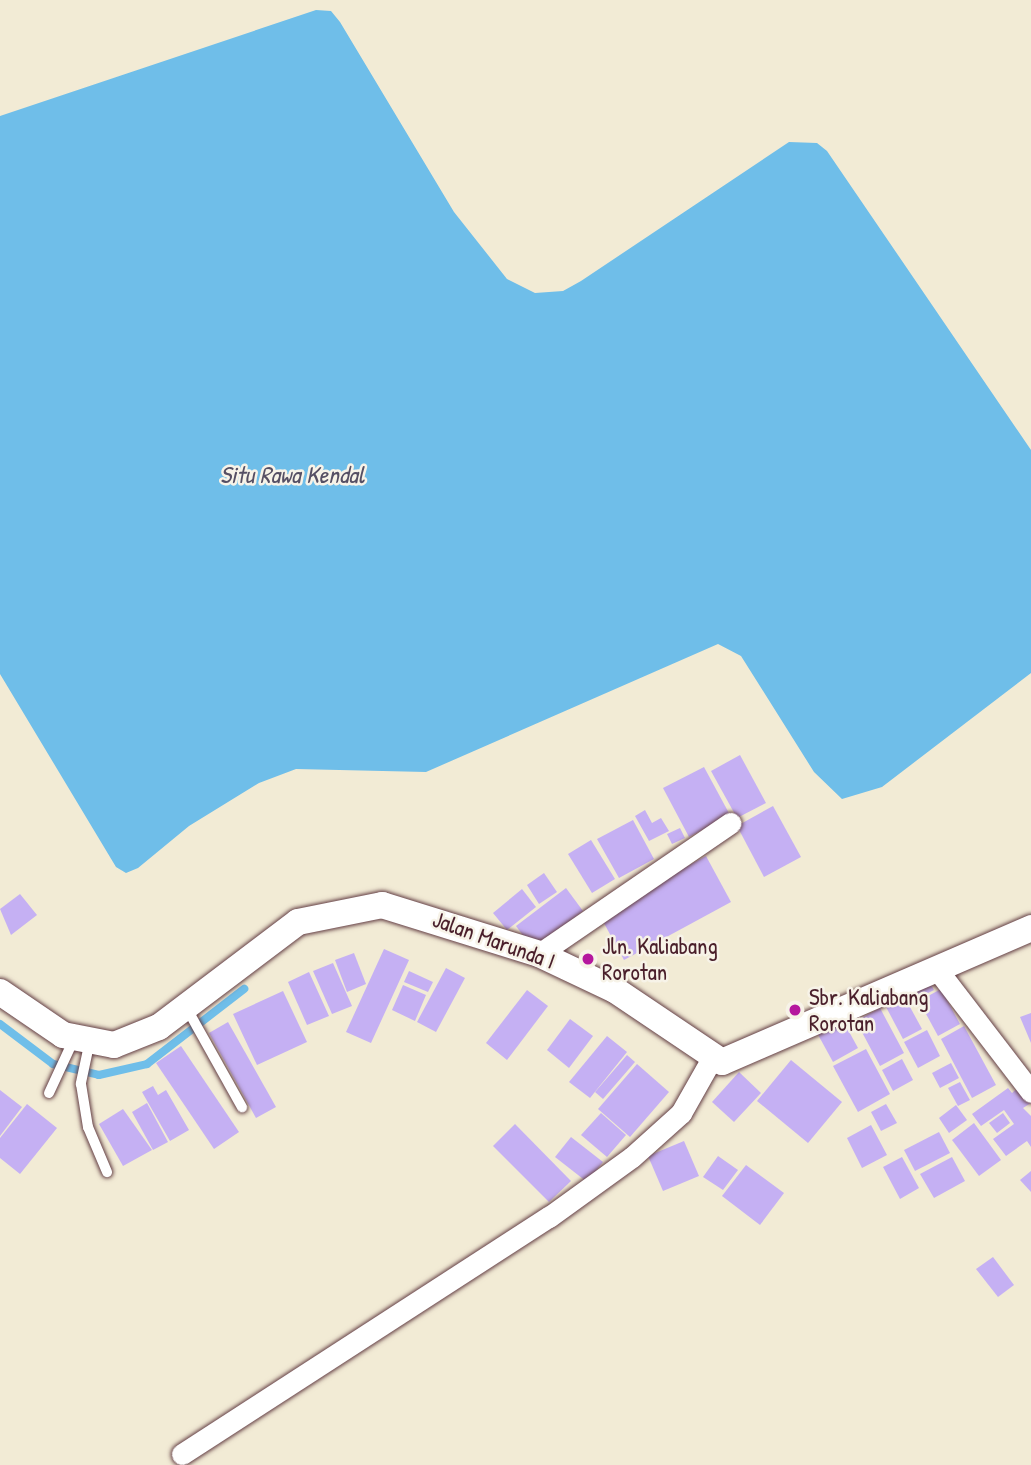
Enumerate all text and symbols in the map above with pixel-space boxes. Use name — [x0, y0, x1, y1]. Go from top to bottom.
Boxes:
water label: Situ Rawa Kendal — [220, 461, 364, 489]
street label: Jalan Marunda I — [429, 905, 559, 975]
place label: Jln. Kaliabang Rorotan — [602, 932, 718, 986]
marker: Jln. Kaliabang Rorotan — [580, 951, 596, 967]
place label: Sbr. Kaliabang Rorotan — [809, 983, 929, 1037]
marker: Sbr. Kaliabang Rorotan — [787, 1002, 803, 1018]

